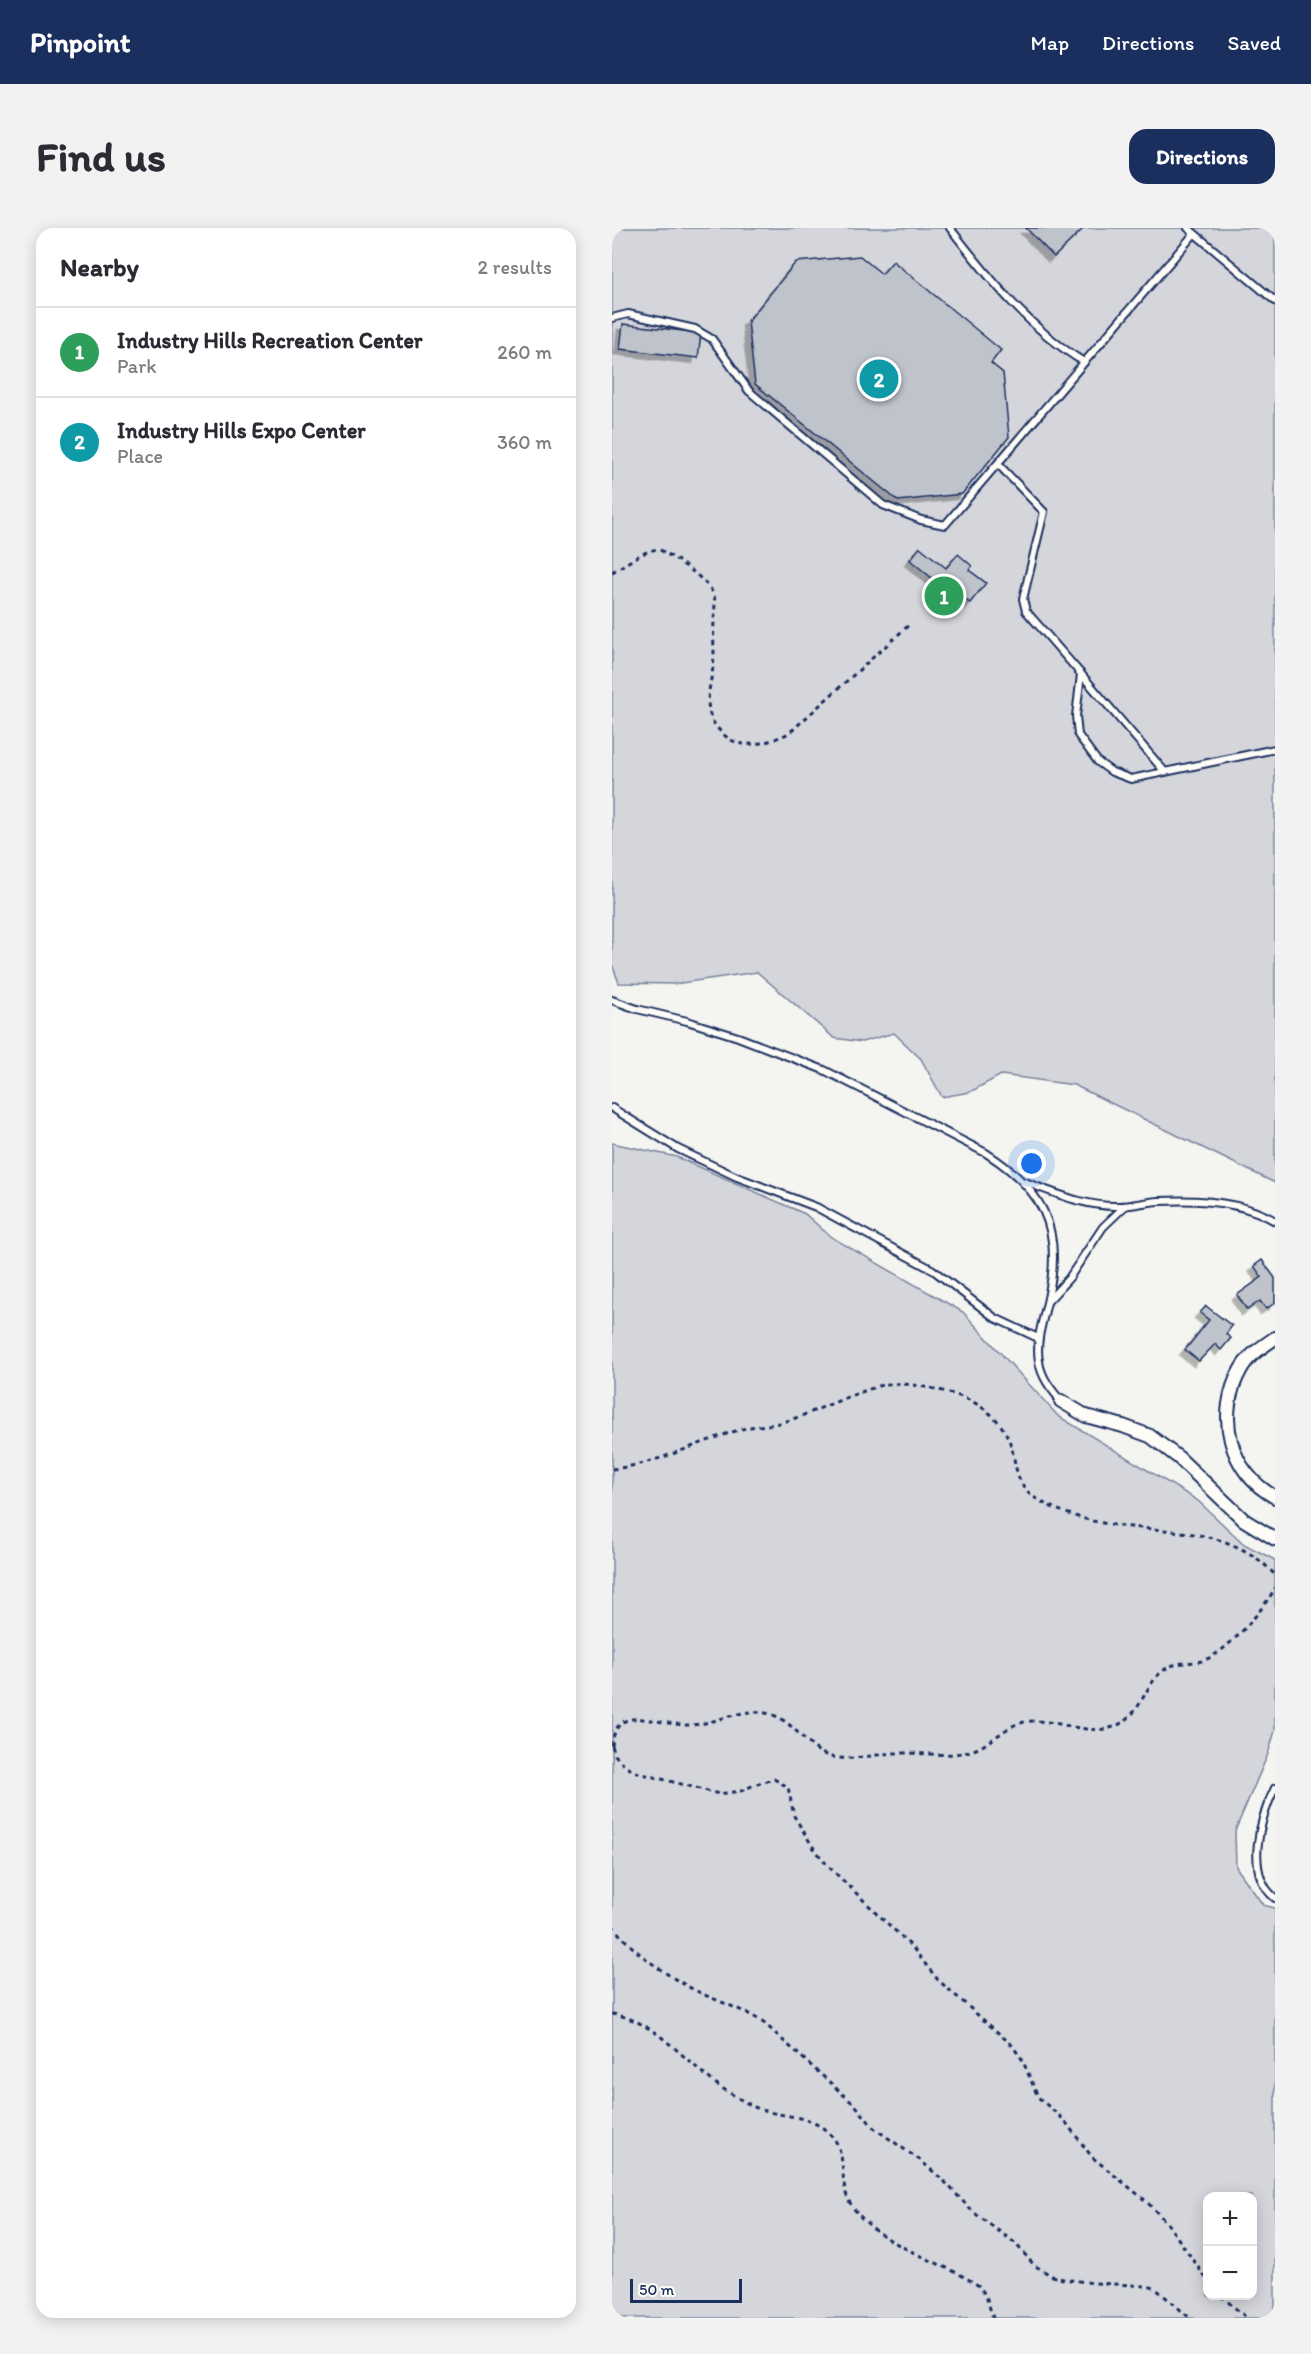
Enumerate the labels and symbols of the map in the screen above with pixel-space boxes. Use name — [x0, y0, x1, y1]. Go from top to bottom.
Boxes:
pin: 2 — [860, 356, 898, 402]
pin: 1 — [924, 574, 964, 619]
your location — [1017, 1149, 1046, 1178]
scale bar — [630, 2276, 742, 2304]

